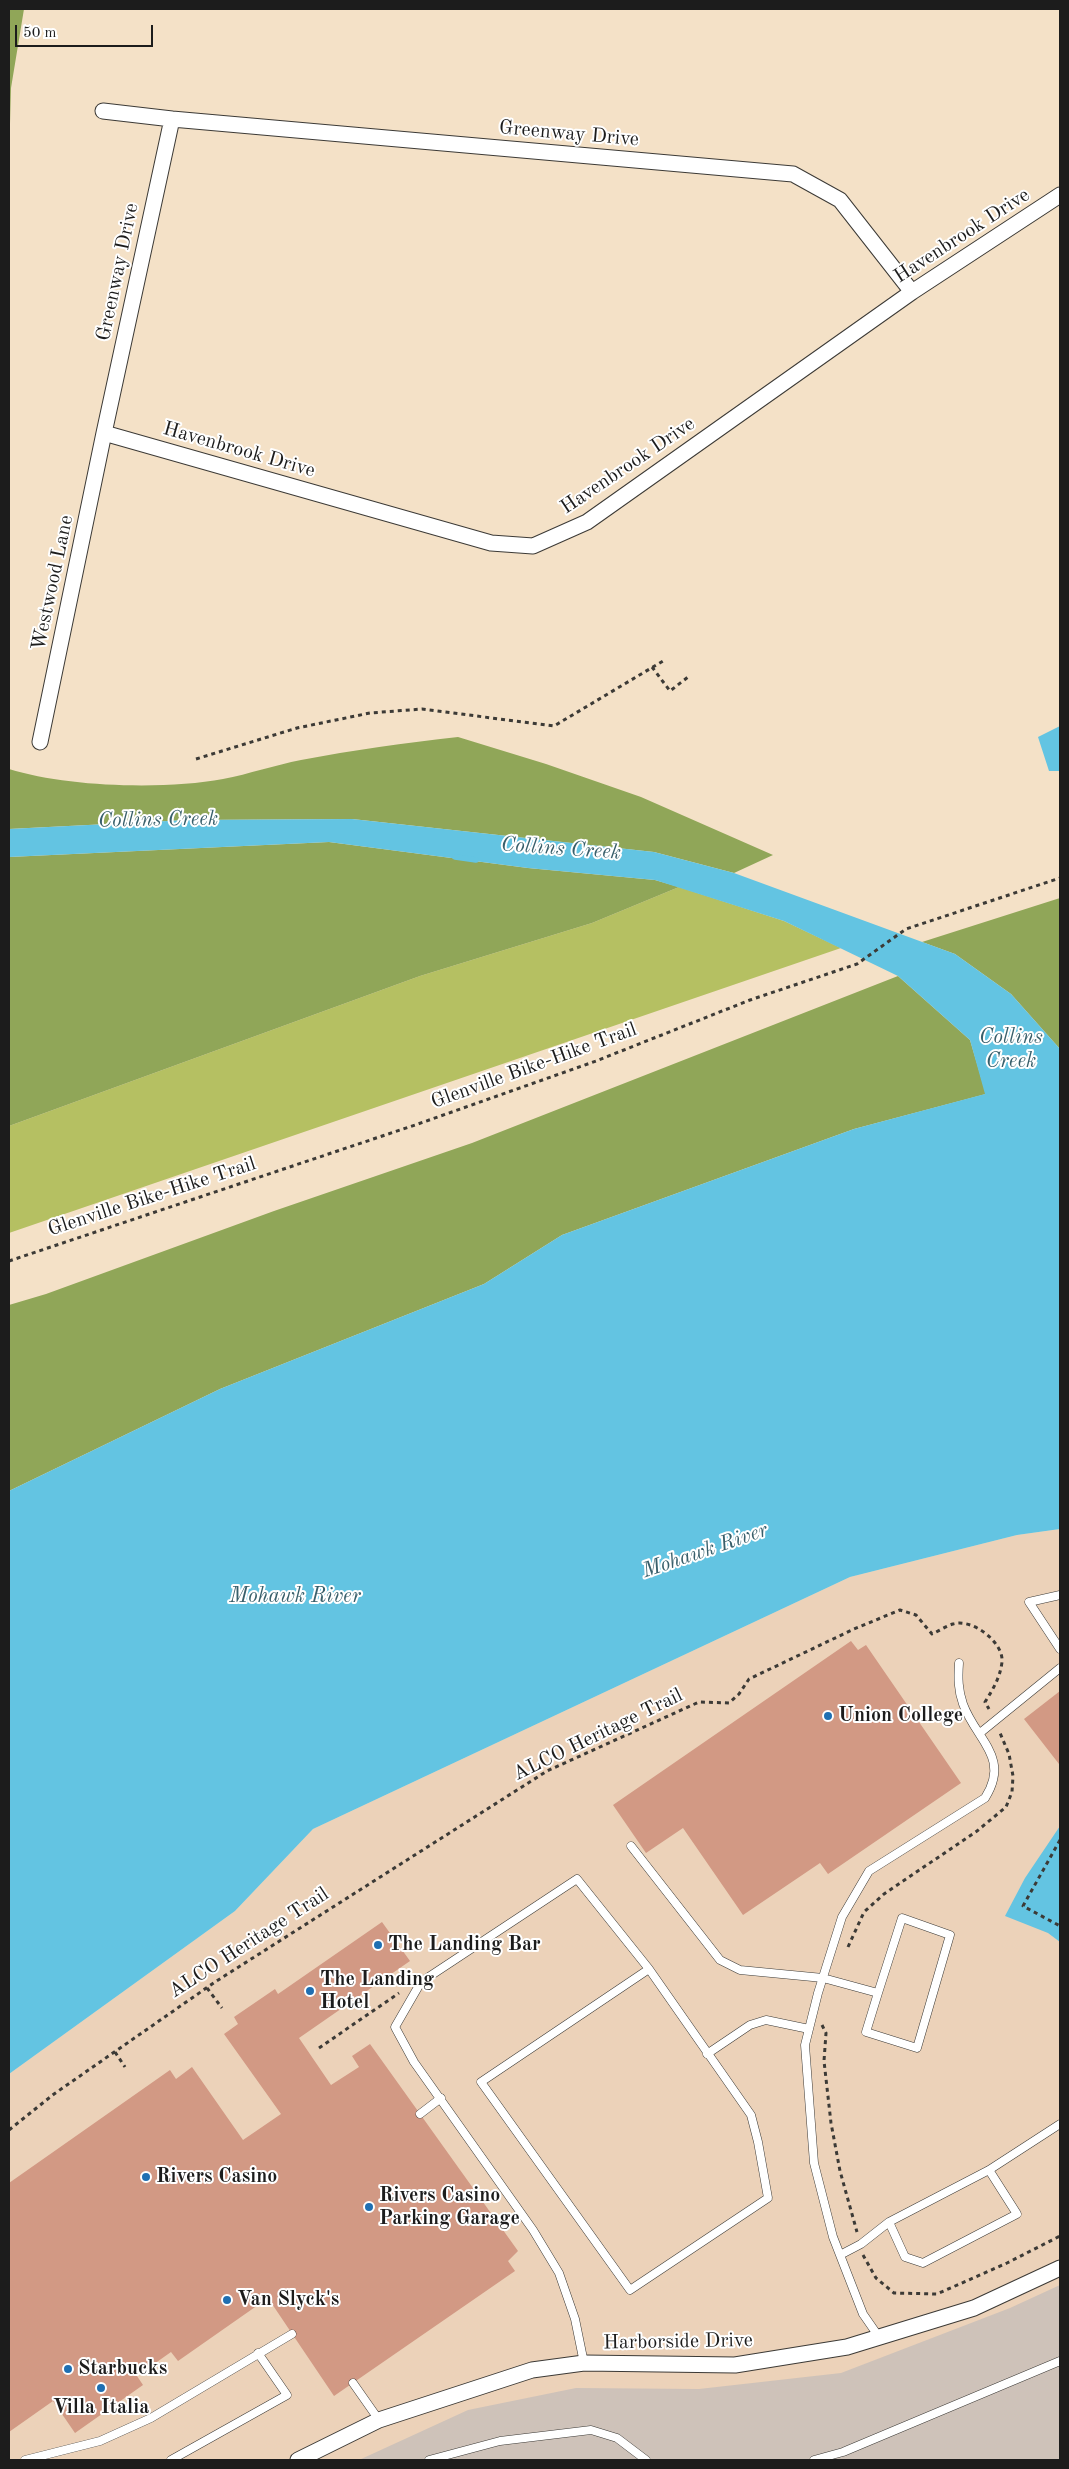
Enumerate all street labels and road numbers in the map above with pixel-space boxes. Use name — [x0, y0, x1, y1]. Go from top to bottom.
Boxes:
street label: Greenway Drive — [498, 116, 640, 152]
street label: Havenbrook Drive — [890, 183, 1034, 289]
street label: Greenway Drive — [92, 201, 144, 343]
street label: Havenbrook Drive — [556, 412, 700, 520]
street label: Havenbrook Drive — [160, 417, 318, 483]
street label: Westwood Lane — [27, 513, 79, 653]
street label: Glenville Bike-Hike Trail — [428, 1018, 640, 1114]
street label: Glenville Bike-Hike Trail — [45, 1152, 259, 1242]
street label: ALCO Heritage Trail — [509, 1683, 687, 1787]
street label: ALCO Heritage Trail — [165, 1882, 333, 2004]
street label: Harborside Drive — [603, 2329, 753, 2355]

